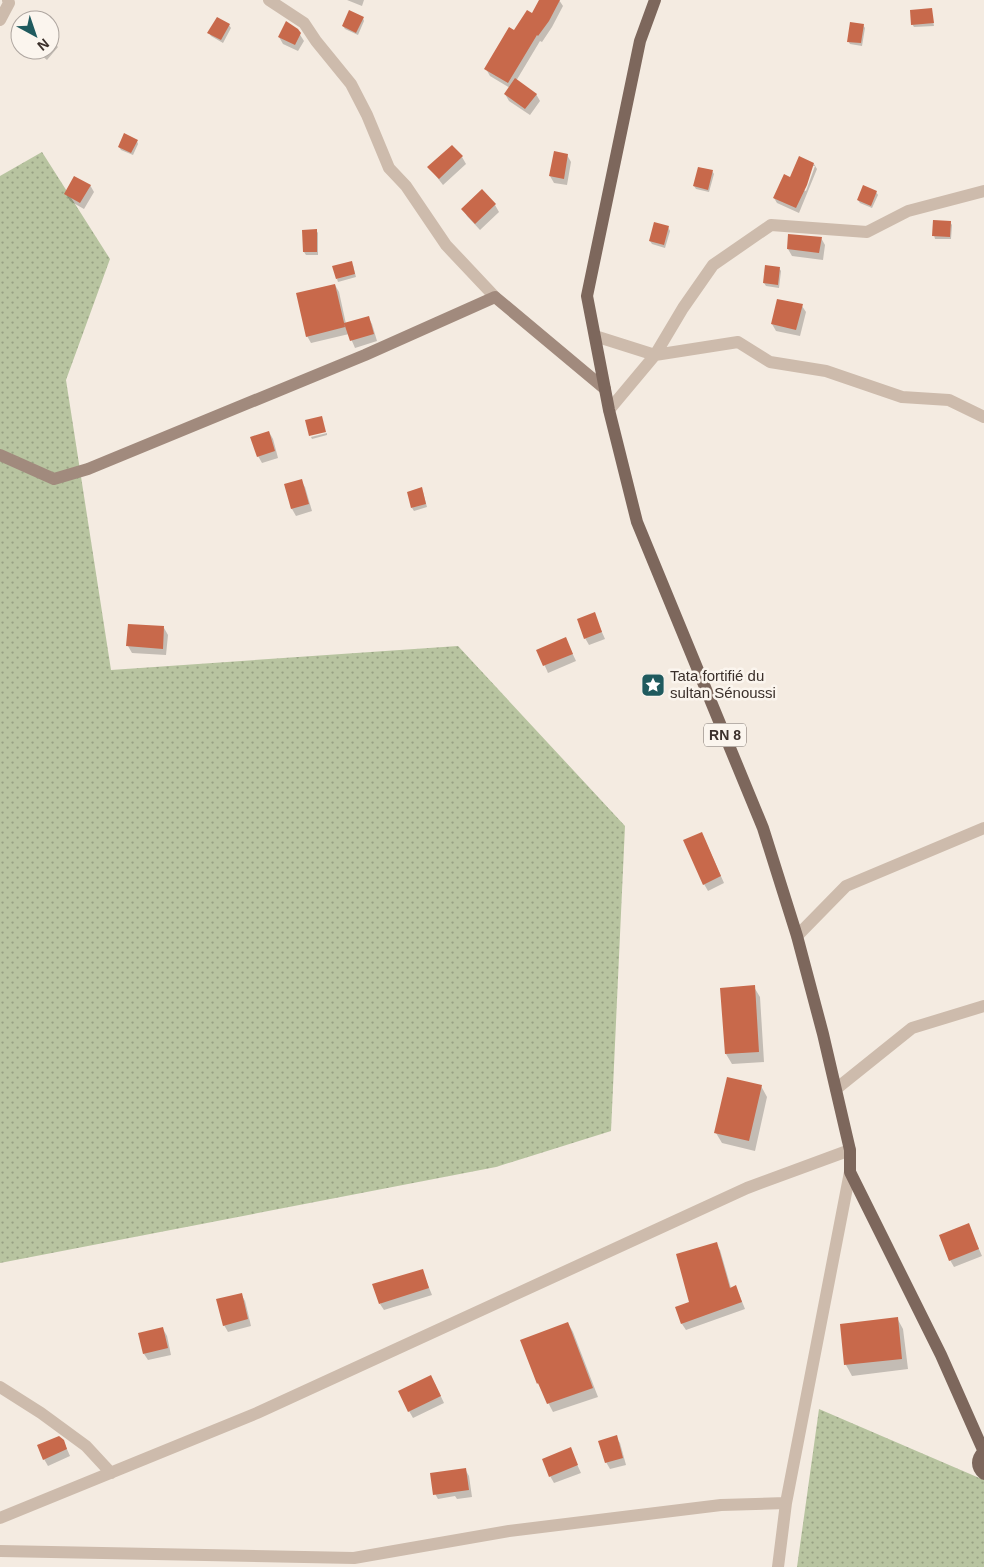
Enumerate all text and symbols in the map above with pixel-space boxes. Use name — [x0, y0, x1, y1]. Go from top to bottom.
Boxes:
north arrow — [10, 10, 60, 60]
text: N — [34, 36, 52, 54]
place label: Tata fortifié du sultan Sénoussi — [670, 667, 776, 701]
place icon: Tata fortifié du sultan Sénoussi — [640, 672, 666, 698]
road number: RN 8 — [704, 724, 746, 746]

